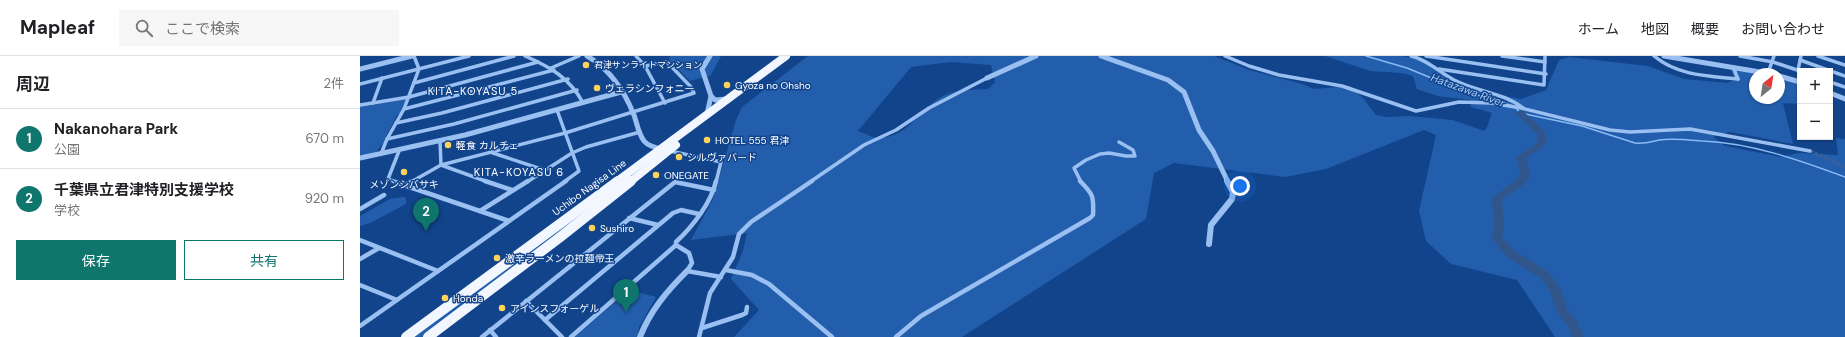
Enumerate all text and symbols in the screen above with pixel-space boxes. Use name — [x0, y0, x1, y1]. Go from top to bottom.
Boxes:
search box — [119, 10, 399, 46]
text: Mapleaf — [20, 15, 95, 40]
icon: search — [133, 17, 155, 39]
text: ここで検索 — [165, 19, 240, 39]
text: ホーム — [1577, 20, 1619, 38]
text: 地図 — [1641, 20, 1669, 38]
text: 概要 — [1691, 20, 1719, 38]
text: お問い合わせ — [1741, 20, 1825, 38]
place label: 君津サンライトマンション — [594, 59, 702, 71]
marker: 君津サンライトマンション — [581, 60, 591, 70]
north arrow — [1749, 68, 1785, 104]
map controls — [1797, 68, 1833, 140]
button: + — [1797, 68, 1833, 104]
water label: Hatazawa River — [1429, 70, 1508, 110]
text: 周辺 — [16, 73, 50, 95]
text: 2件 — [324, 75, 344, 92]
place label: Gyoza no Ohsho — [735, 79, 811, 92]
marker: Gyoza no Ohsho — [722, 80, 732, 90]
place label: ヴェラシンフォニー — [605, 82, 695, 95]
marker: ヴェラシンフォニー — [592, 83, 602, 93]
district label: KITA-KOYASU 5 — [428, 84, 518, 98]
button: − — [1797, 104, 1833, 140]
text: Nakanohara Park — [54, 119, 178, 139]
text: 1 — [27, 130, 31, 147]
text: 670 m — [305, 130, 344, 147]
place label: HOTEL 555 君津 — [715, 134, 789, 147]
marker: HOTEL 555 君津 — [702, 135, 712, 145]
place label: 軽食 カルチェ — [456, 139, 519, 152]
marker: 軽食 カルチェ — [443, 140, 453, 150]
text: 公園 — [54, 141, 80, 158]
place label: シルヴァバード — [687, 151, 757, 164]
marker: シルヴァバード — [674, 152, 684, 162]
street label: Uchibo Nagisa Line — [550, 156, 629, 218]
district label: KITA-KOYASU 6 — [474, 165, 564, 179]
marker: メゾンシバサキ — [399, 167, 409, 177]
place label: ONEGATE — [664, 169, 709, 182]
marker: ONEGATE — [651, 170, 661, 180]
your location — [1230, 176, 1250, 196]
place label: メゾンシバサキ — [369, 178, 439, 191]
text: 千葉県立君津特別支援学校 — [54, 180, 234, 200]
text: 2 — [25, 190, 33, 207]
text: 920 m — [305, 190, 344, 207]
pin: 2 — [413, 198, 439, 231]
text: 学校 — [54, 202, 80, 219]
place label: Sushiro — [600, 222, 634, 235]
marker: Sushiro — [587, 223, 597, 233]
button: 保存 — [16, 240, 176, 280]
button: 共有 — [184, 240, 344, 280]
place label: 激辛ラーメンの拉麺帝王 — [505, 252, 615, 265]
marker: 激辛ラーメンの拉麺帝王 — [492, 253, 502, 263]
pin: 1 — [613, 279, 639, 312]
place label: Honda — [453, 292, 483, 305]
marker: Honda — [440, 293, 450, 303]
place label: アインスフォーゲル — [510, 302, 599, 315]
marker: アインスフォーゲル — [497, 303, 507, 313]

